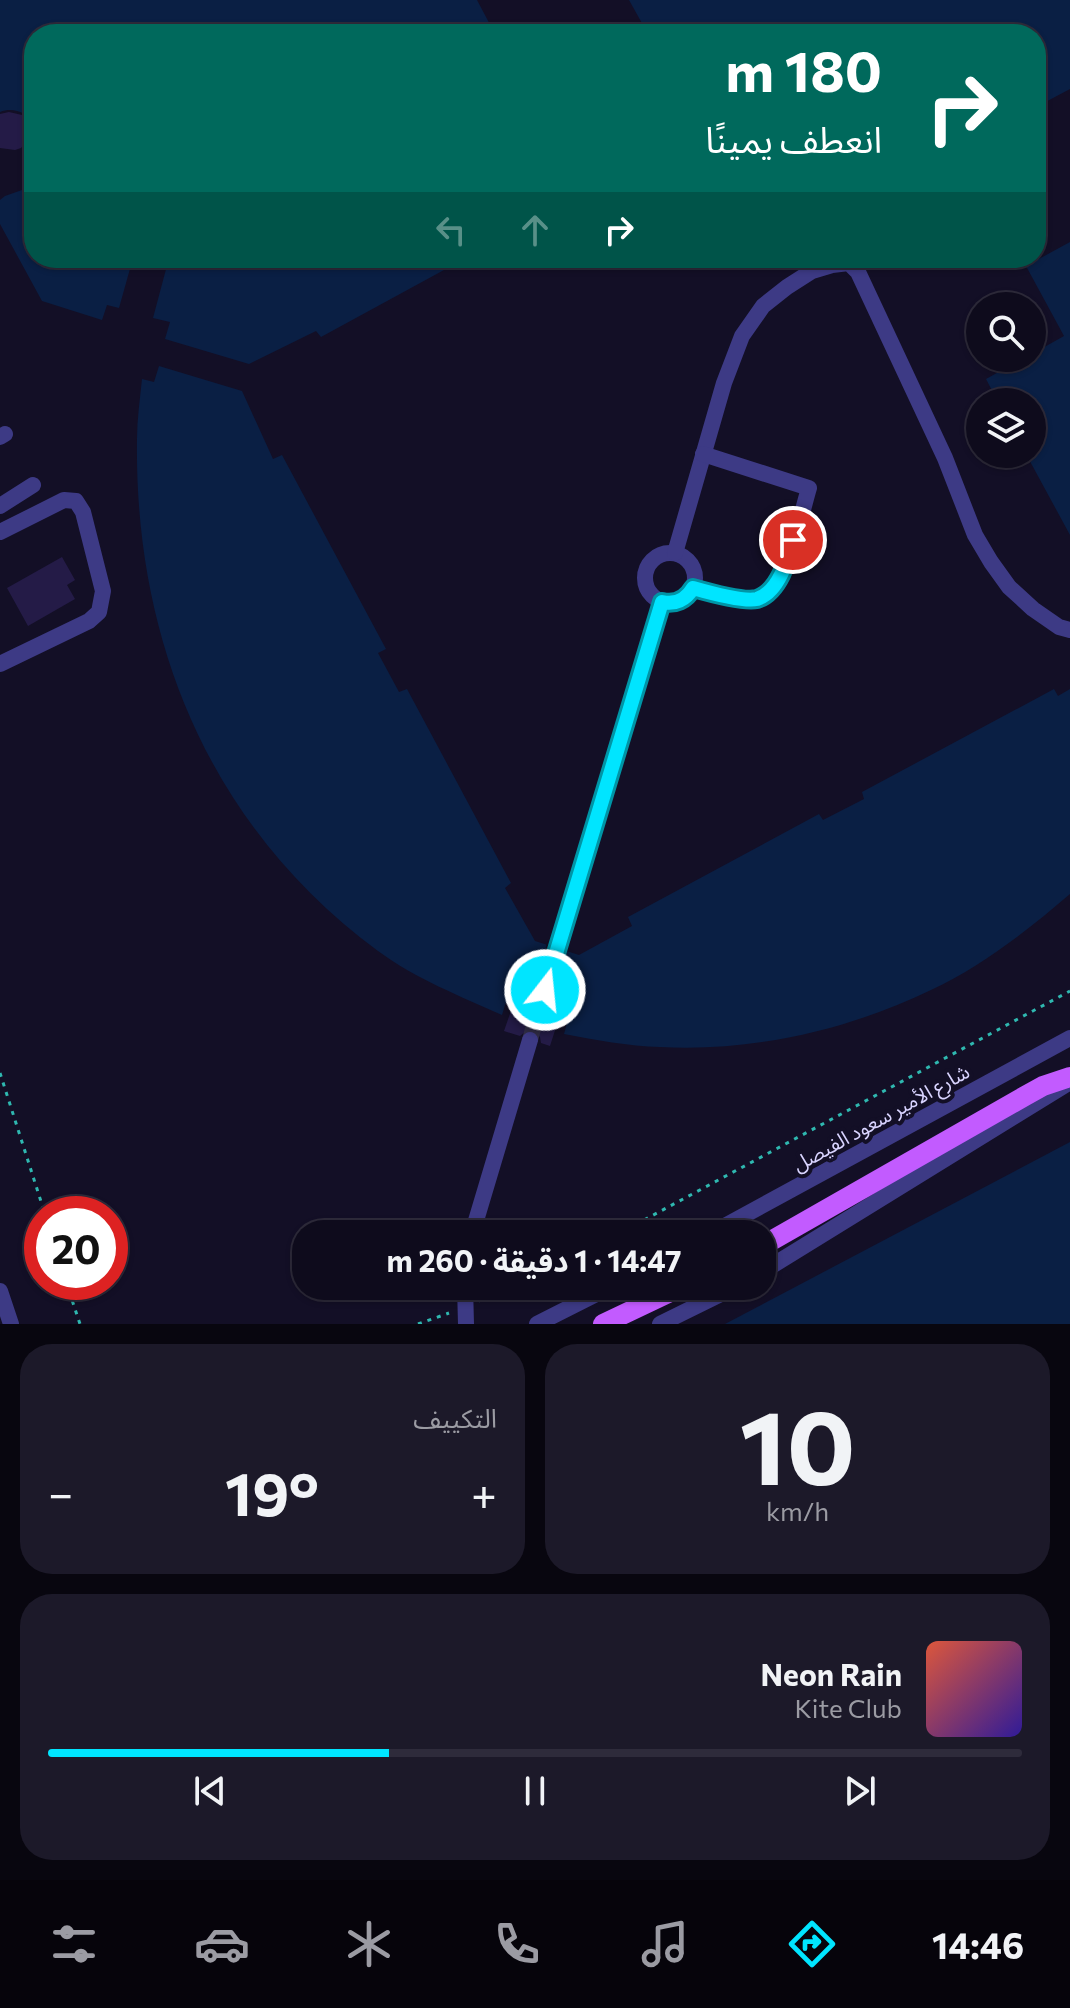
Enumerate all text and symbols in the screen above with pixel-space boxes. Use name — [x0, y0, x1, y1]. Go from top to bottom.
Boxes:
text: 180 m — [725, 35, 882, 104]
icon: right — [910, 56, 1014, 160]
text: انعطف يمينًا — [705, 116, 882, 160]
icon: left — [429, 208, 473, 252]
icon: ahead — [513, 208, 557, 252]
icon: right — [597, 208, 641, 252]
map controls — [966, 292, 1046, 468]
button: search — [966, 292, 1046, 372]
button: layers — [966, 388, 1046, 468]
pin — [759, 506, 827, 574]
icon: arrive — [771, 518, 815, 562]
position arrow — [503, 948, 587, 1032]
street label: شارع الأمير سعود الفيصل — [788, 1058, 975, 1179]
speed limit sign: 20 — [24, 1196, 128, 1300]
text: 14:47 · 1 دقيقة · 260 m — [386, 1241, 682, 1278]
text: 10 — [739, 1379, 856, 1506]
text: التكييف — [413, 1402, 497, 1433]
text: 19° — [225, 1455, 319, 1528]
text: − — [48, 1465, 73, 1519]
text: + — [471, 1465, 497, 1519]
text: km/h — [766, 1495, 829, 1526]
text: Neon Rain — [761, 1655, 902, 1692]
text: Kite Club — [794, 1692, 902, 1723]
icon: previous — [188, 1769, 232, 1813]
icon: pause — [513, 1769, 557, 1813]
icon: next — [838, 1769, 882, 1813]
icon: filters — [46, 1916, 102, 1972]
icon: car — [194, 1916, 250, 1972]
icon: climate — [341, 1916, 397, 1972]
icon: phone — [489, 1916, 545, 1972]
icon: music — [637, 1916, 693, 1972]
icon: directions — [784, 1916, 840, 1972]
text: 14:46 — [932, 1922, 1024, 1966]

